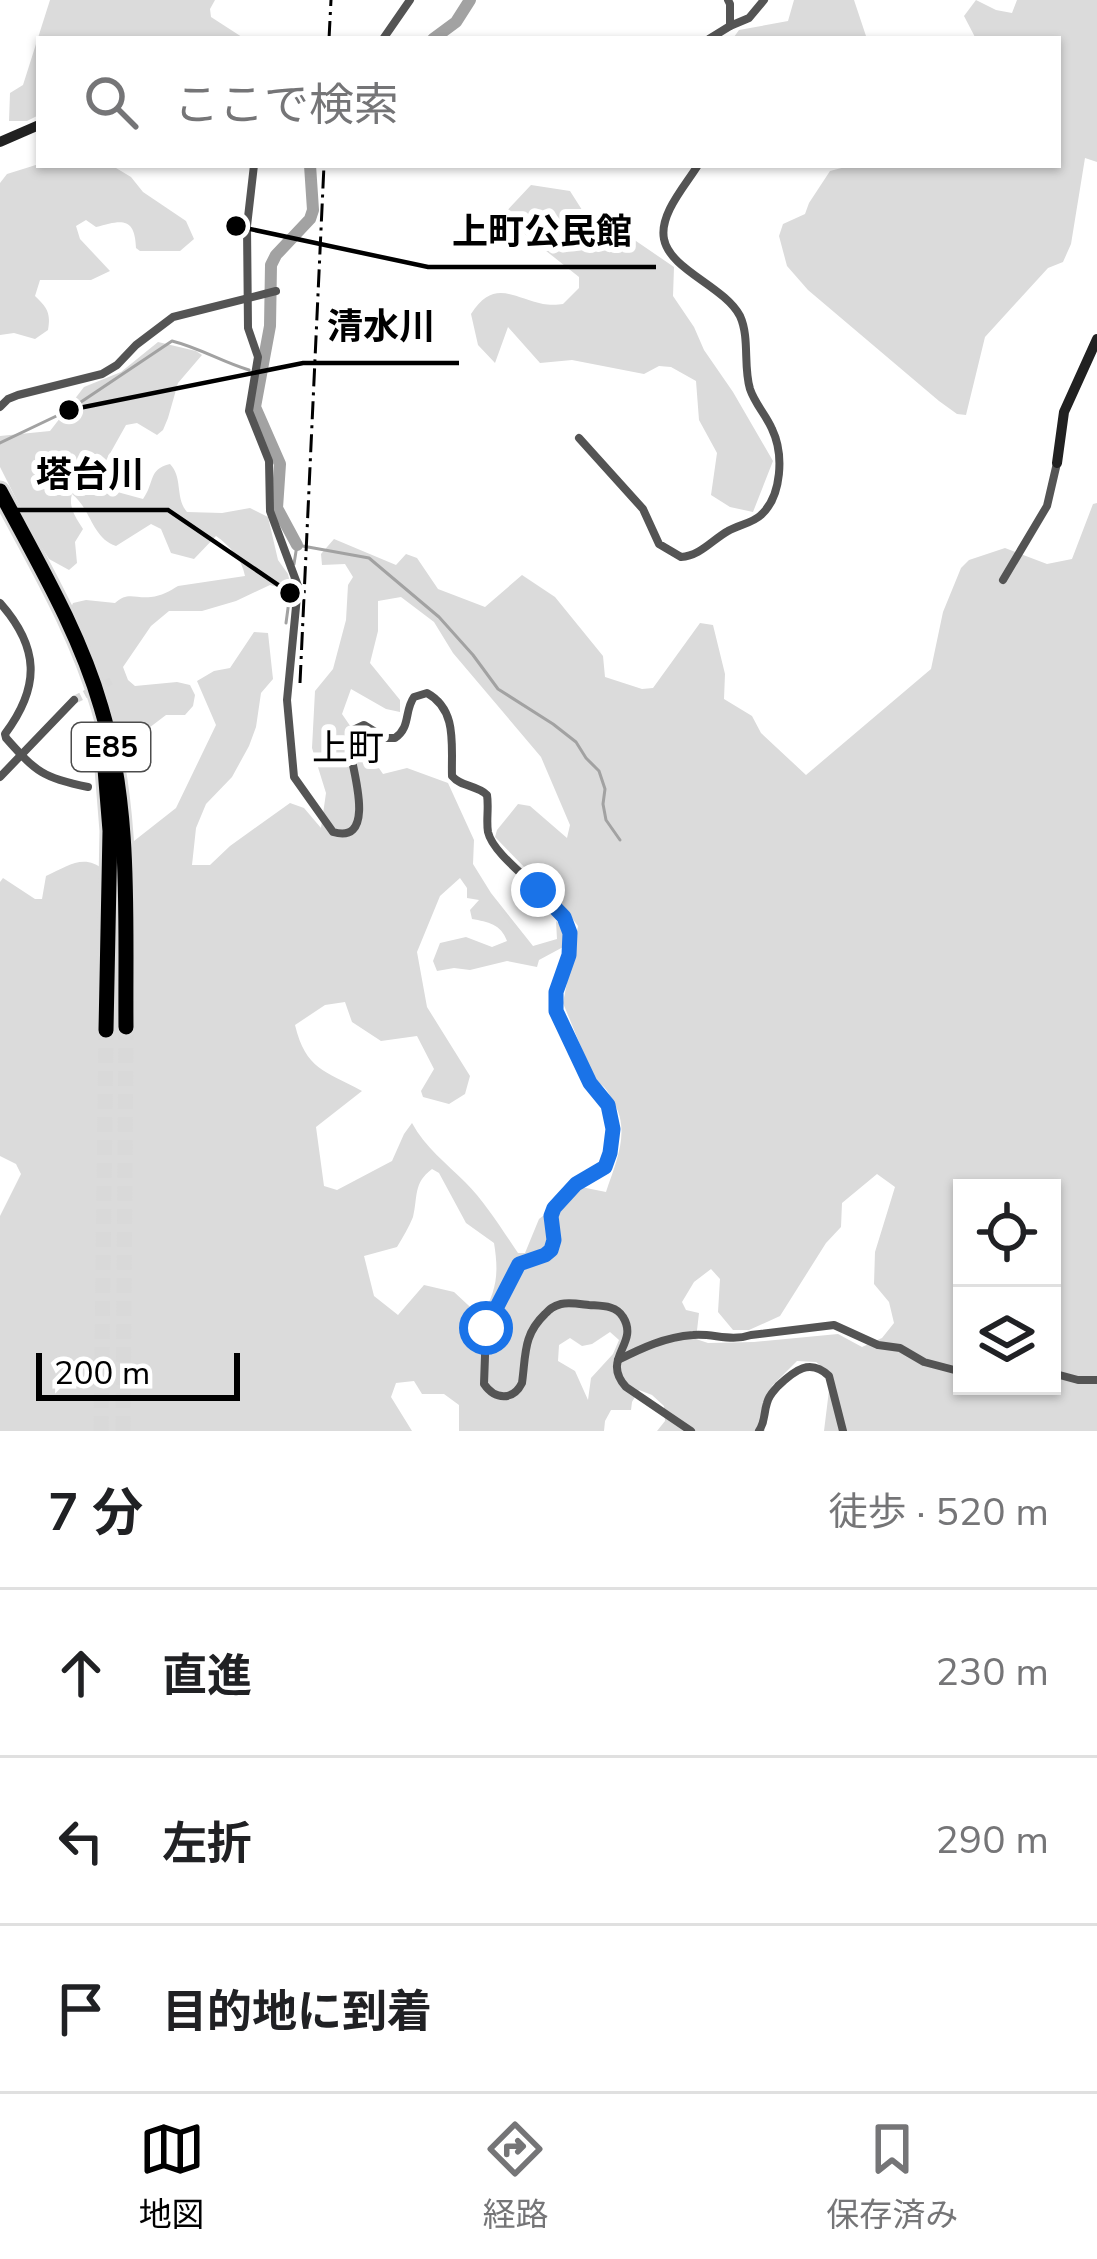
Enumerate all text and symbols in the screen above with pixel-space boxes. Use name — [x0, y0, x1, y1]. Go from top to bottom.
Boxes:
search box — [36, 36, 1061, 168]
icon: search — [78, 69, 144, 135]
text: ここで検索 — [174, 75, 399, 136]
callout: 上町公民館 — [428, 195, 656, 267]
text: 上町公民館 — [452, 208, 632, 257]
callout: 清水川 — [303, 291, 459, 363]
text: 清水川 — [327, 303, 435, 352]
callout: 塔台川 — [12, 438, 168, 510]
text: 塔台川 — [36, 451, 144, 500]
road number: E85 — [72, 723, 150, 771]
district label: 上町 — [312, 724, 384, 773]
route end — [511, 863, 565, 917]
map controls — [953, 1179, 1061, 1395]
button: locate — [953, 1179, 1061, 1287]
button: layers — [953, 1287, 1061, 1395]
route start — [459, 1301, 513, 1355]
scale bar — [36, 1347, 240, 1400]
text: 200 m — [54, 1351, 150, 1396]
text: 7 分 — [48, 1478, 143, 1548]
text: 徒歩 · 520 m — [828, 1486, 1049, 1539]
icon: ahead — [48, 1640, 114, 1706]
text: 直進 — [162, 1646, 252, 1707]
text: 230 m — [935, 1646, 1049, 1699]
icon: left — [48, 1808, 114, 1874]
text: 左折 — [162, 1814, 252, 1875]
text: 290 m — [935, 1814, 1049, 1867]
icon: arrive — [48, 1976, 114, 2042]
text: 目的地に到着 — [162, 1982, 432, 2043]
tab: 地図 — [139, 2116, 205, 2238]
tab: 経路 — [482, 2116, 548, 2238]
tab: 保存済み — [826, 2116, 958, 2238]

